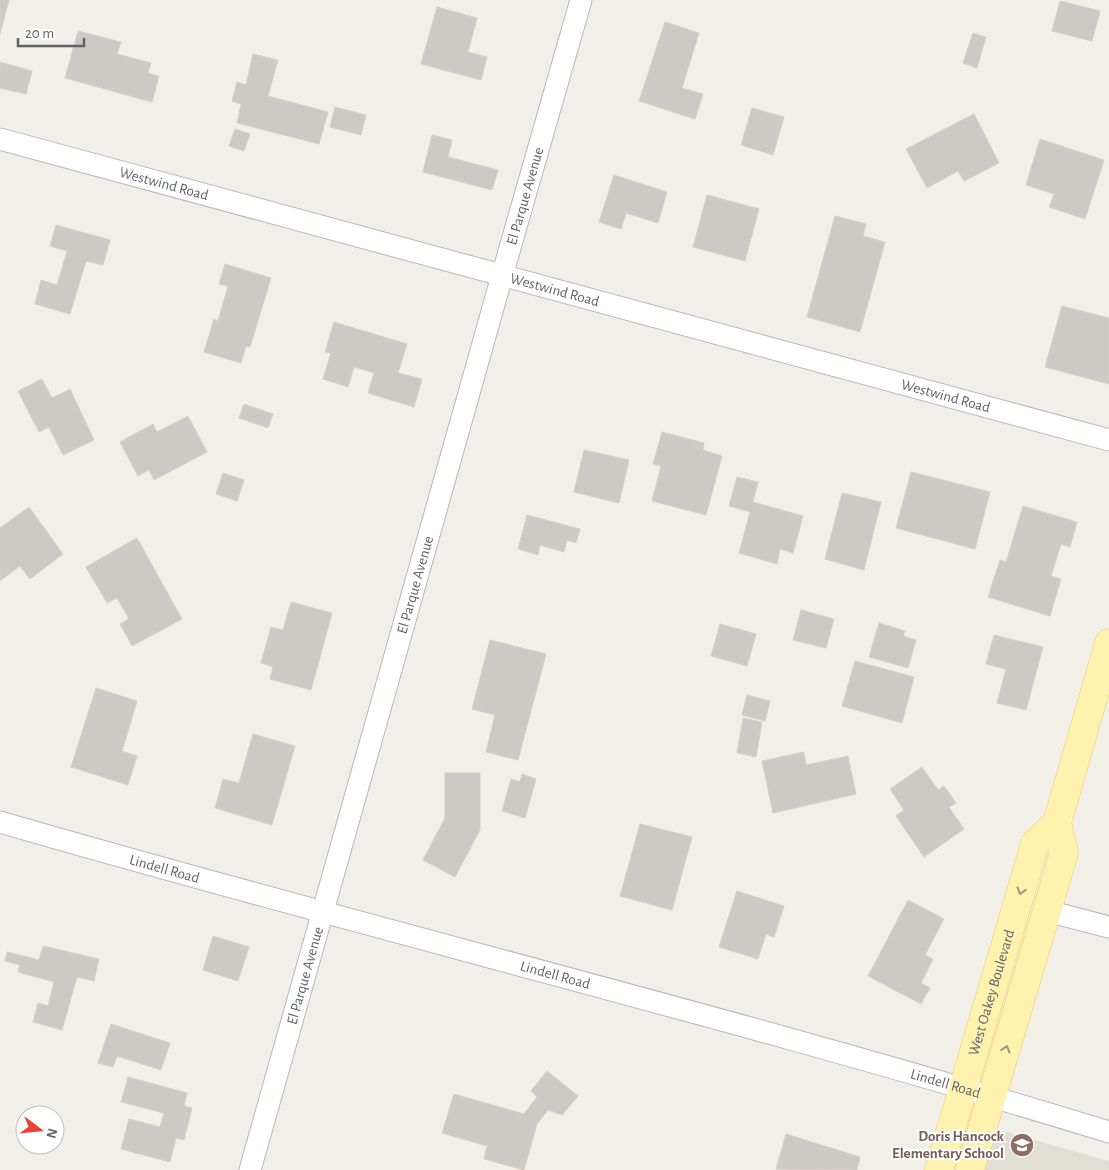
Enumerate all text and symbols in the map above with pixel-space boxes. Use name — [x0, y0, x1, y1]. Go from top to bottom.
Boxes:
scale bar — [18, 15, 84, 47]
text: 20 m — [25, 26, 54, 41]
street label: El Parque Avenue — [504, 145, 546, 247]
street label: Westwind Road — [118, 164, 210, 203]
street label: Westwind Road — [509, 270, 601, 309]
street label: Westwind Road — [900, 376, 992, 415]
street label: El Parque Avenue — [394, 534, 436, 635]
street label: Lindell Road — [128, 852, 201, 886]
one-way arrow — [1017, 886, 1027, 895]
street label: El Parque Avenue — [284, 925, 326, 1026]
street label: West Oakey Boulevard — [966, 928, 1017, 1057]
street label: Lindell Road — [519, 958, 592, 991]
one-way arrow — [1001, 1045, 1011, 1053]
street label: Lindell Road — [909, 1066, 983, 1101]
north arrow — [15, 1105, 65, 1155]
text: N — [43, 1127, 60, 1140]
place label: Doris Hancock Elementary School — [892, 1129, 1005, 1161]
school or university icon: Doris Hancock Elementary School — [1009, 1132, 1035, 1158]

